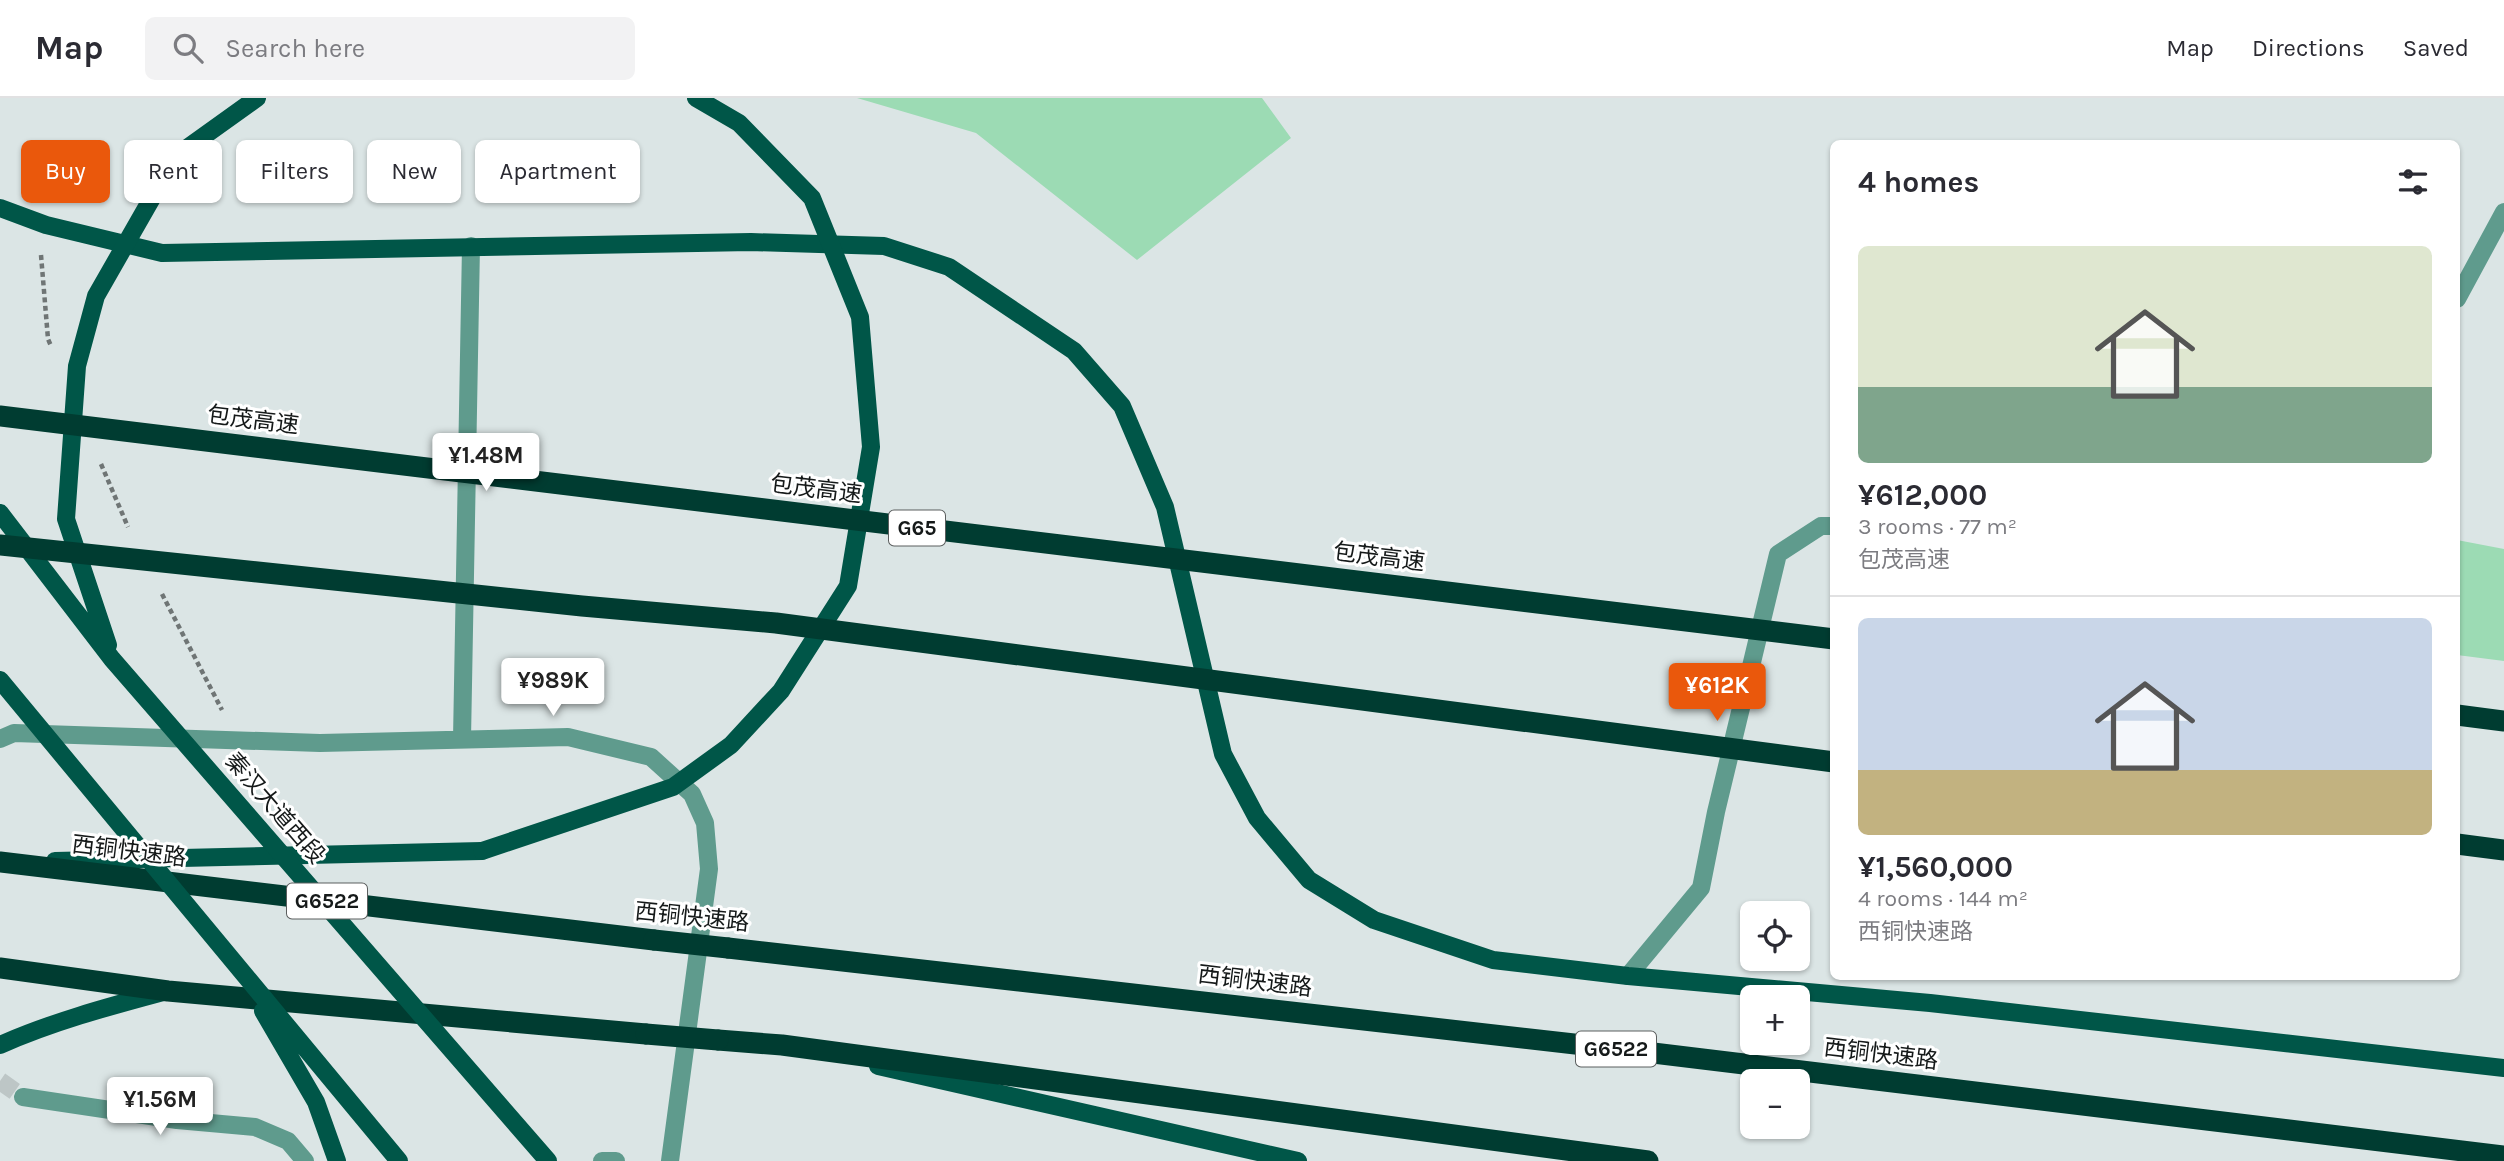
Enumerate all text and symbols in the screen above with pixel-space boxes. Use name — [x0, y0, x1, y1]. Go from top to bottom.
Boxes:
search box — [145, 17, 635, 80]
text: Map — [35, 29, 103, 67]
icon: search — [169, 29, 207, 67]
text: Search here — [225, 33, 365, 64]
text: Map — [2166, 34, 2214, 62]
text: Directions — [2252, 34, 2365, 62]
text: Saved — [2403, 34, 2469, 62]
chip: Buy — [21, 140, 110, 203]
chip: Rent — [124, 140, 222, 203]
chip: Filters — [236, 140, 353, 203]
chip: New — [367, 140, 461, 203]
chip: Apartment — [475, 140, 640, 203]
icon: filters — [2394, 163, 2432, 201]
text: 4 homes — [1858, 164, 1979, 200]
icon: home — [2082, 291, 2208, 417]
street label: 包茂高速 — [206, 401, 300, 439]
pin: ¥1.48M — [429, 434, 543, 493]
text: ¥1.48M — [448, 442, 524, 469]
street label: 包茂高速 — [769, 470, 863, 508]
text: ¥612,000 — [1858, 477, 1987, 513]
road number: G65 — [889, 510, 945, 546]
text: 3 rooms · 77 m² — [1858, 513, 2017, 540]
street label: 包茂高速 — [1332, 538, 1426, 576]
text: 包茂高速 — [1858, 546, 1950, 573]
pin: ¥989K — [504, 658, 602, 718]
icon: home — [2082, 663, 2208, 789]
pin: ¥612K — [1668, 664, 1766, 723]
text: ¥989K — [517, 667, 589, 694]
text: ¥612K — [1685, 672, 1749, 699]
street label: 秦汉大道西段 — [220, 747, 330, 869]
street label: 西铜快速路 — [70, 831, 188, 871]
text: ¥1,560,000 — [1858, 849, 2013, 885]
road number: G6522 — [287, 884, 367, 918]
text: 4 rooms · 144 m² — [1858, 885, 2028, 912]
street label: 西铜快速路 — [633, 898, 751, 936]
map controls — [1740, 901, 1810, 1139]
button: locate — [1740, 901, 1810, 971]
text: 西铜快速路 — [1858, 918, 1973, 945]
street label: 西铜快速路 — [1196, 961, 1314, 1001]
button: + — [1740, 985, 1810, 1055]
road number: G6522 — [1576, 1032, 1656, 1066]
street label: 西铜快速路 — [1822, 1034, 1940, 1074]
button: − — [1740, 1069, 1810, 1139]
pin: ¥1.56M — [103, 1077, 217, 1137]
text: ¥1.56M — [123, 1086, 197, 1113]

